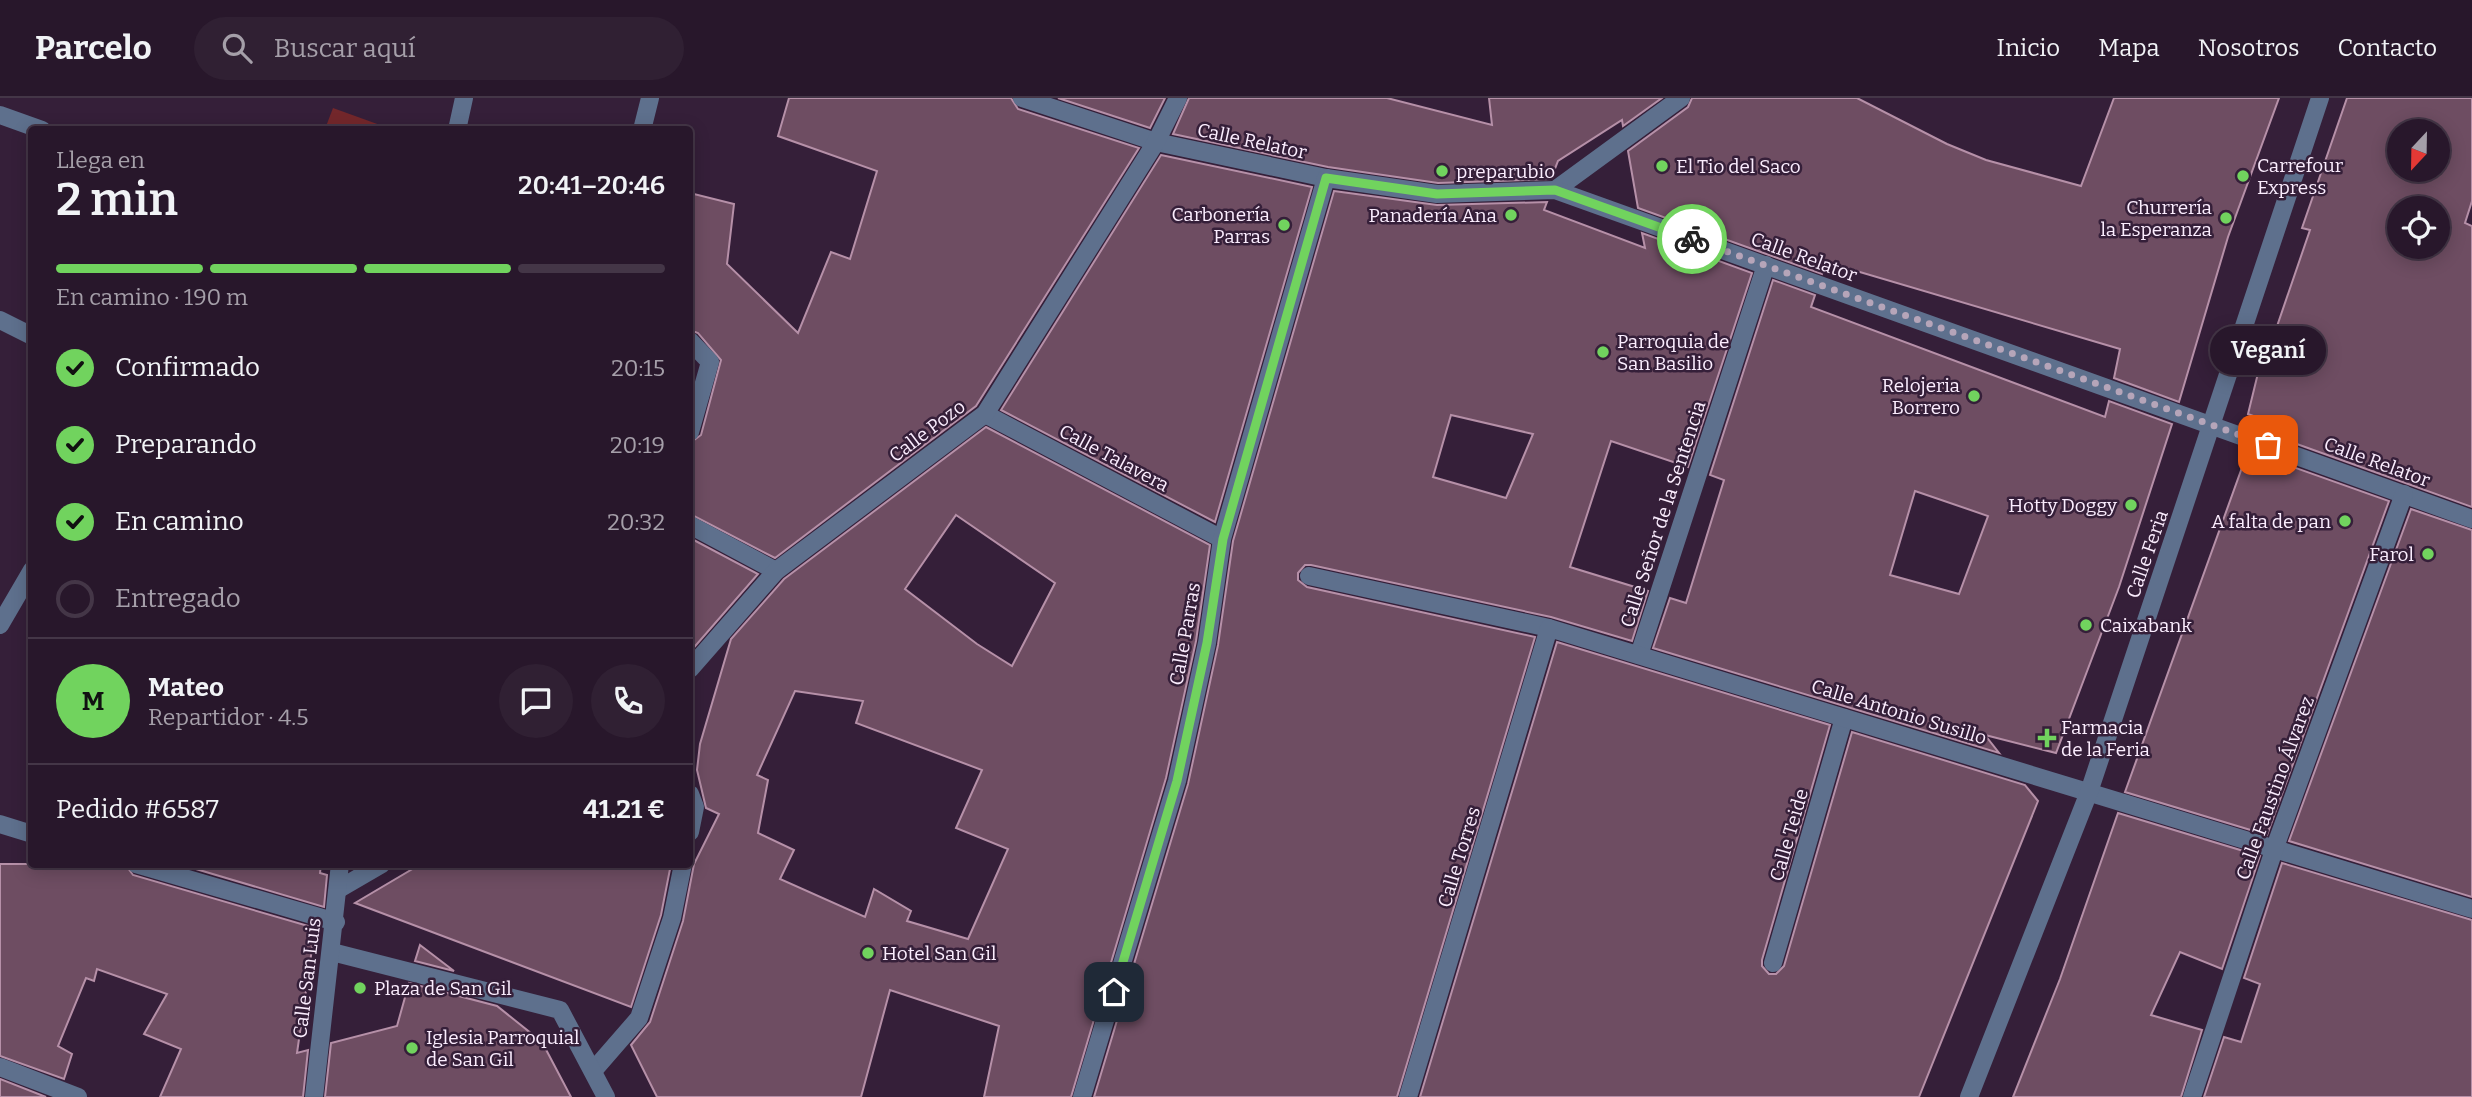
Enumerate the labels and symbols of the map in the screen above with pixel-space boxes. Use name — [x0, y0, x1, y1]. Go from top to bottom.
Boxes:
street label: Calle Relator — [1195, 118, 1309, 164]
north arrow — [2387, 119, 2450, 182]
place label: Carrefour Express — [2257, 154, 2344, 199]
place label: El Tio del Saco — [1676, 155, 1801, 178]
marker: El Tio del Saco — [1654, 158, 1670, 174]
place label: preparubio — [1456, 160, 1555, 183]
marker: preparubio — [1434, 163, 1450, 179]
marker: Carrefour Express — [2235, 168, 2251, 184]
place label: Churrería la Esperanza — [2101, 196, 2213, 241]
place label: Carbonería Parras — [1171, 203, 1271, 248]
place label: Panadería Ana — [1368, 204, 1498, 227]
courier — [1657, 204, 1727, 274]
marker: Panadería Ana — [1503, 207, 1519, 223]
marker: Churrería la Esperanza — [2218, 210, 2234, 226]
marker: Carbonería Parras — [1276, 217, 1292, 233]
street label: Calle Relator — [1748, 227, 1861, 287]
callout: Veganí — [2210, 326, 2326, 375]
place label: Parroquia de San Basilio — [1617, 330, 1729, 375]
marker: Parroquia de San Basilio — [1595, 344, 1611, 360]
place label: Relojeria Borrero — [1882, 374, 1961, 419]
marker: Relojeria Borrero — [1966, 388, 1982, 404]
street label: Calle Pozo — [884, 395, 970, 467]
street label: Calle Señor de la Sentencia — [1615, 397, 1711, 630]
pin — [2238, 415, 2298, 475]
street label: Calle Talavera — [1055, 419, 1173, 497]
street label: Calle Relator — [2321, 432, 2434, 492]
place label: Hotty Doggy — [2008, 494, 2118, 517]
marker: Hotty Doggy — [2123, 497, 2139, 513]
street label: Calle Feria — [2121, 506, 2173, 601]
place label: A falta de pan — [2211, 510, 2331, 533]
marker: A falta de pan — [2337, 513, 2353, 529]
place label: Farol — [2369, 543, 2414, 566]
marker: Farol — [2420, 546, 2436, 562]
street label: Calle Parras — [1165, 581, 1205, 687]
place label: Caixabank — [2100, 614, 2192, 637]
marker: Caixabank — [2078, 617, 2094, 633]
street label: Calle Antonio Susillo — [1809, 674, 1989, 750]
street label: Calle Faustino Álvarez — [2231, 693, 2319, 883]
place label: Farmacia de la Feria — [2061, 716, 2151, 761]
marker: Farmacia de la Feria — [2039, 730, 2055, 746]
street label: Calle Teide — [1765, 786, 1813, 884]
street label: Calle Torres — [1433, 804, 1485, 910]
street label: Calle San Luis — [288, 916, 326, 1040]
place label: Hotel San Gil — [882, 942, 996, 965]
marker: Hotel San Gil — [860, 945, 876, 961]
pin — [1084, 962, 1144, 1022]
place label: Plaza de San Gil — [374, 977, 512, 1000]
marker: Plaza de San Gil — [352, 980, 368, 996]
place label: Iglesia Parroquial de San Gil — [426, 1026, 580, 1071]
marker: Iglesia Parroquial de San Gil — [404, 1040, 420, 1056]

